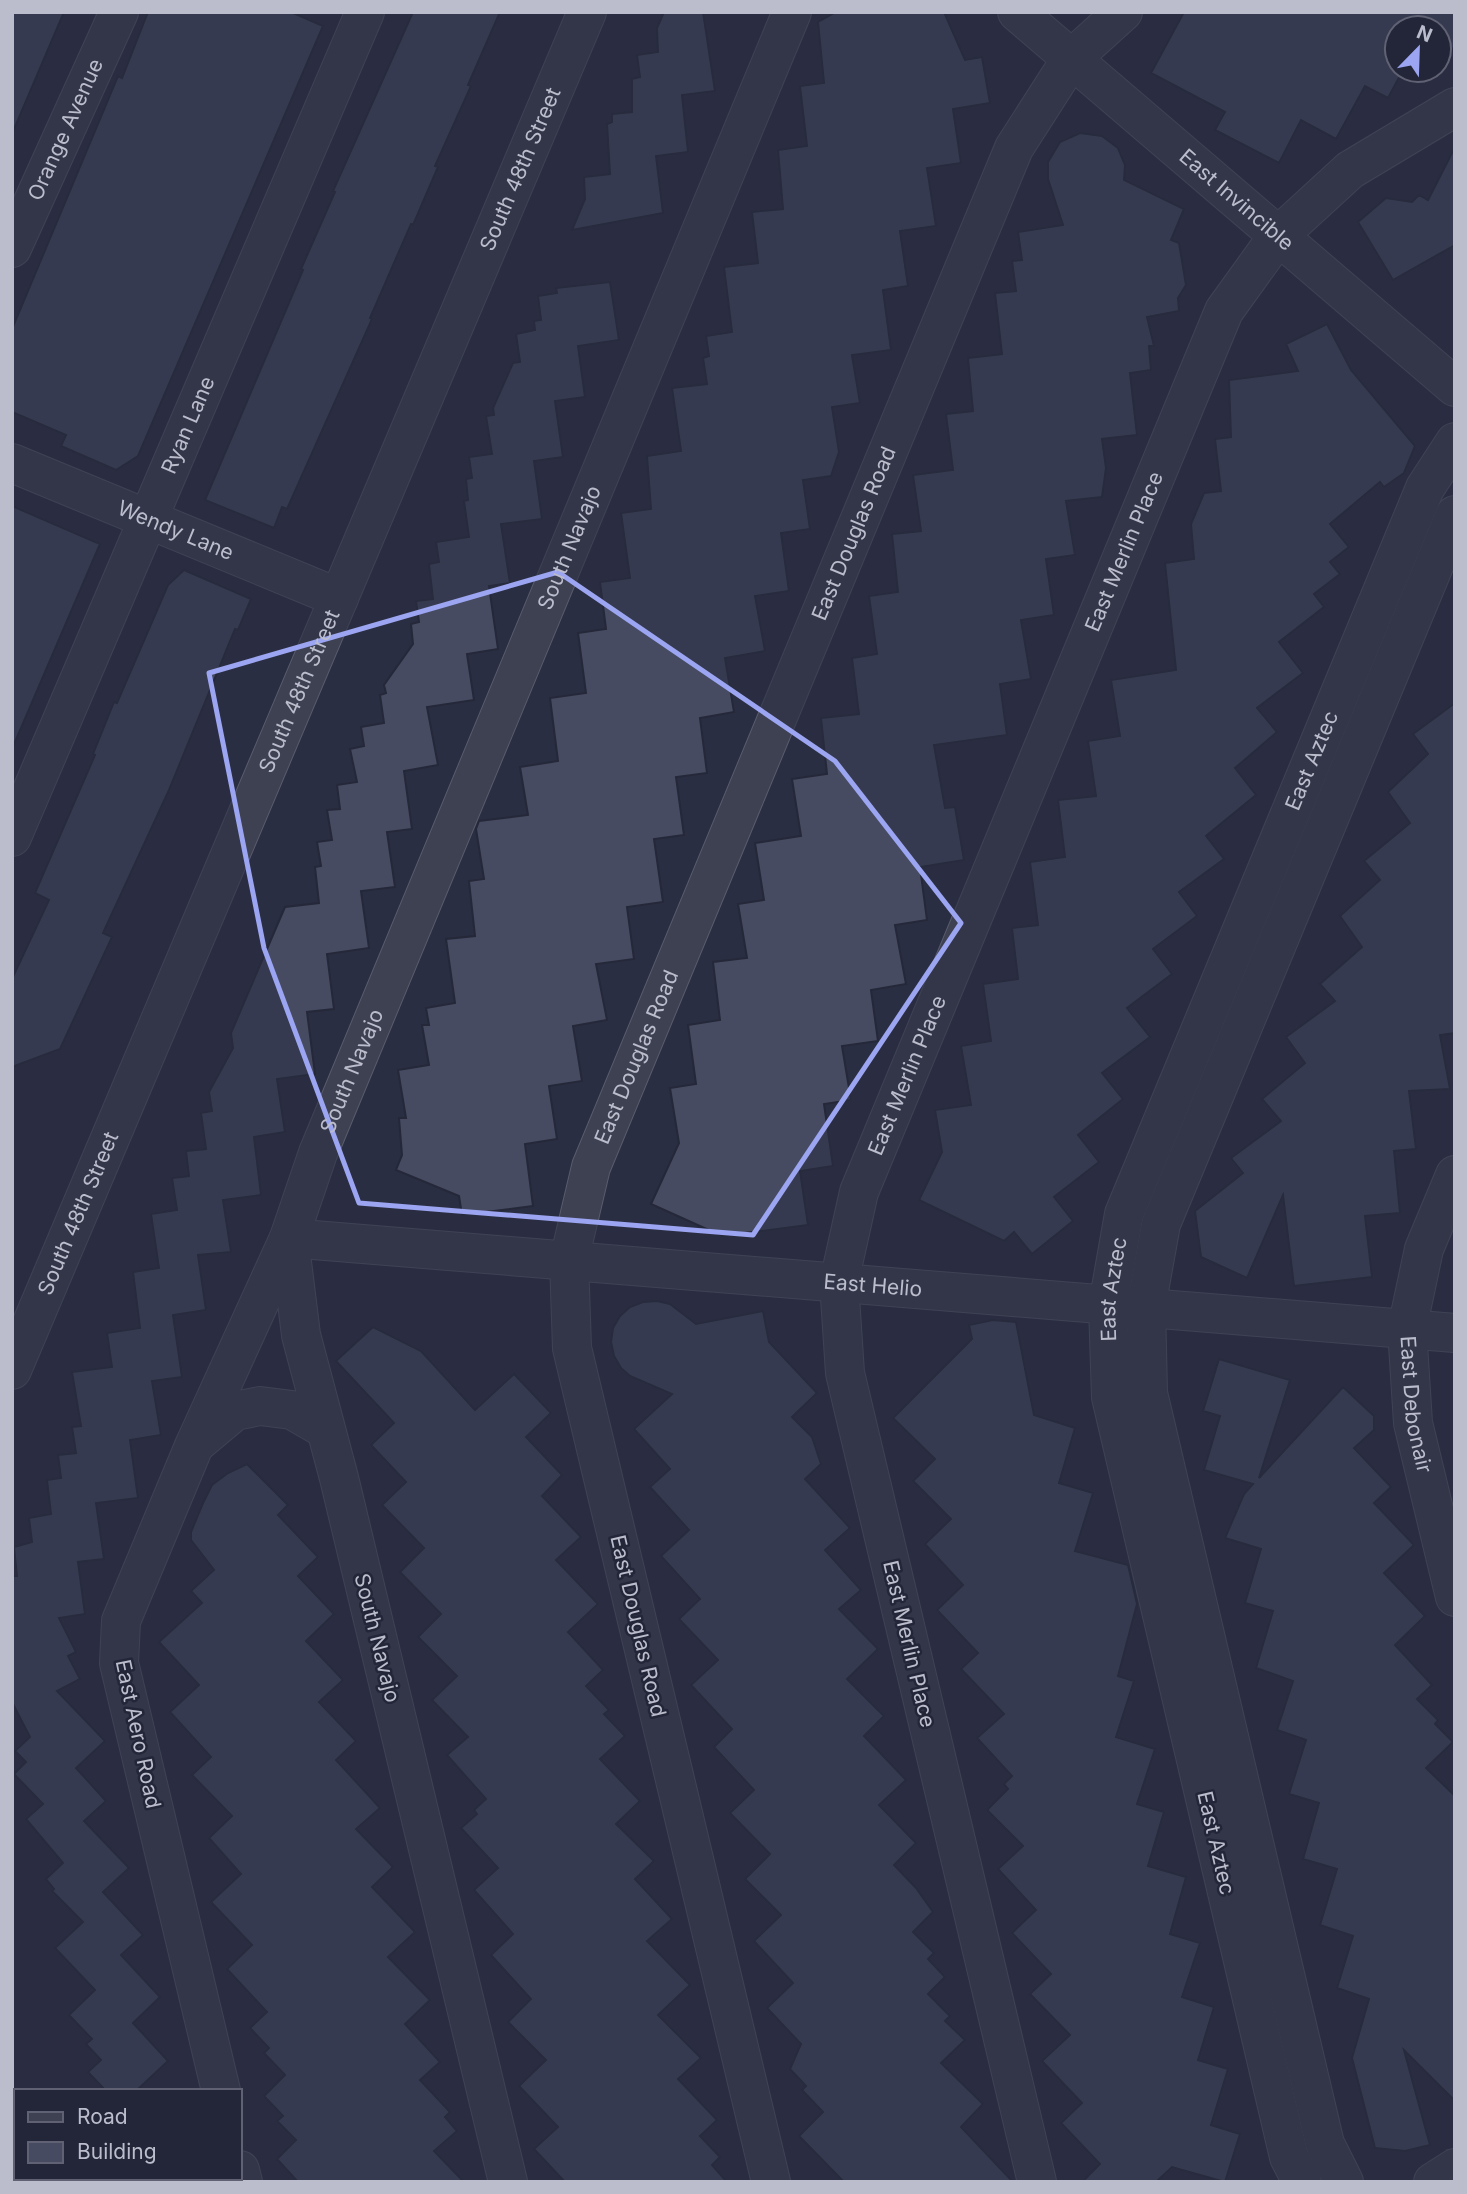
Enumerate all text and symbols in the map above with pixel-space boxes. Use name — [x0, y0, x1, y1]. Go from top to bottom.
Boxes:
north arrow — [1383, 14, 1453, 84]
text: N — [1413, 20, 1436, 47]
street label: Orange Avenue — [22, 55, 108, 204]
street label: South 48th Street — [474, 84, 566, 254]
street label: East Invincible — [1175, 144, 1299, 255]
street label: Ryan Lane — [156, 372, 220, 478]
street label: East Douglas Road — [806, 443, 901, 624]
street label: East Merlin Place — [1080, 468, 1168, 635]
street label: South Navajo — [532, 482, 606, 613]
street label: Wendy Lane — [114, 495, 238, 565]
street label: South 48th Street — [253, 606, 345, 776]
street label: East Aztec — [1280, 707, 1343, 814]
street label: East Douglas Road — [589, 966, 683, 1148]
street label: East Merlin Place — [863, 992, 951, 1159]
street label: South Navajo — [315, 1005, 388, 1137]
street label: South 48th Street — [32, 1128, 123, 1299]
street label: East Aztec — [1095, 1235, 1132, 1342]
street label: East Helio — [822, 1269, 923, 1302]
street label: East Debonair — [1395, 1335, 1438, 1475]
street label: East Douglas Road — [605, 1533, 672, 1719]
street label: East Merlin Place — [878, 1558, 941, 1730]
street label: South Navajo — [349, 1571, 406, 1705]
street label: East Aero Road — [110, 1657, 166, 1811]
street label: East Aztec — [1192, 1789, 1241, 1897]
legend — [14, 2089, 242, 2180]
text: Road — [77, 2104, 128, 2129]
text: Building — [77, 2139, 157, 2164]

